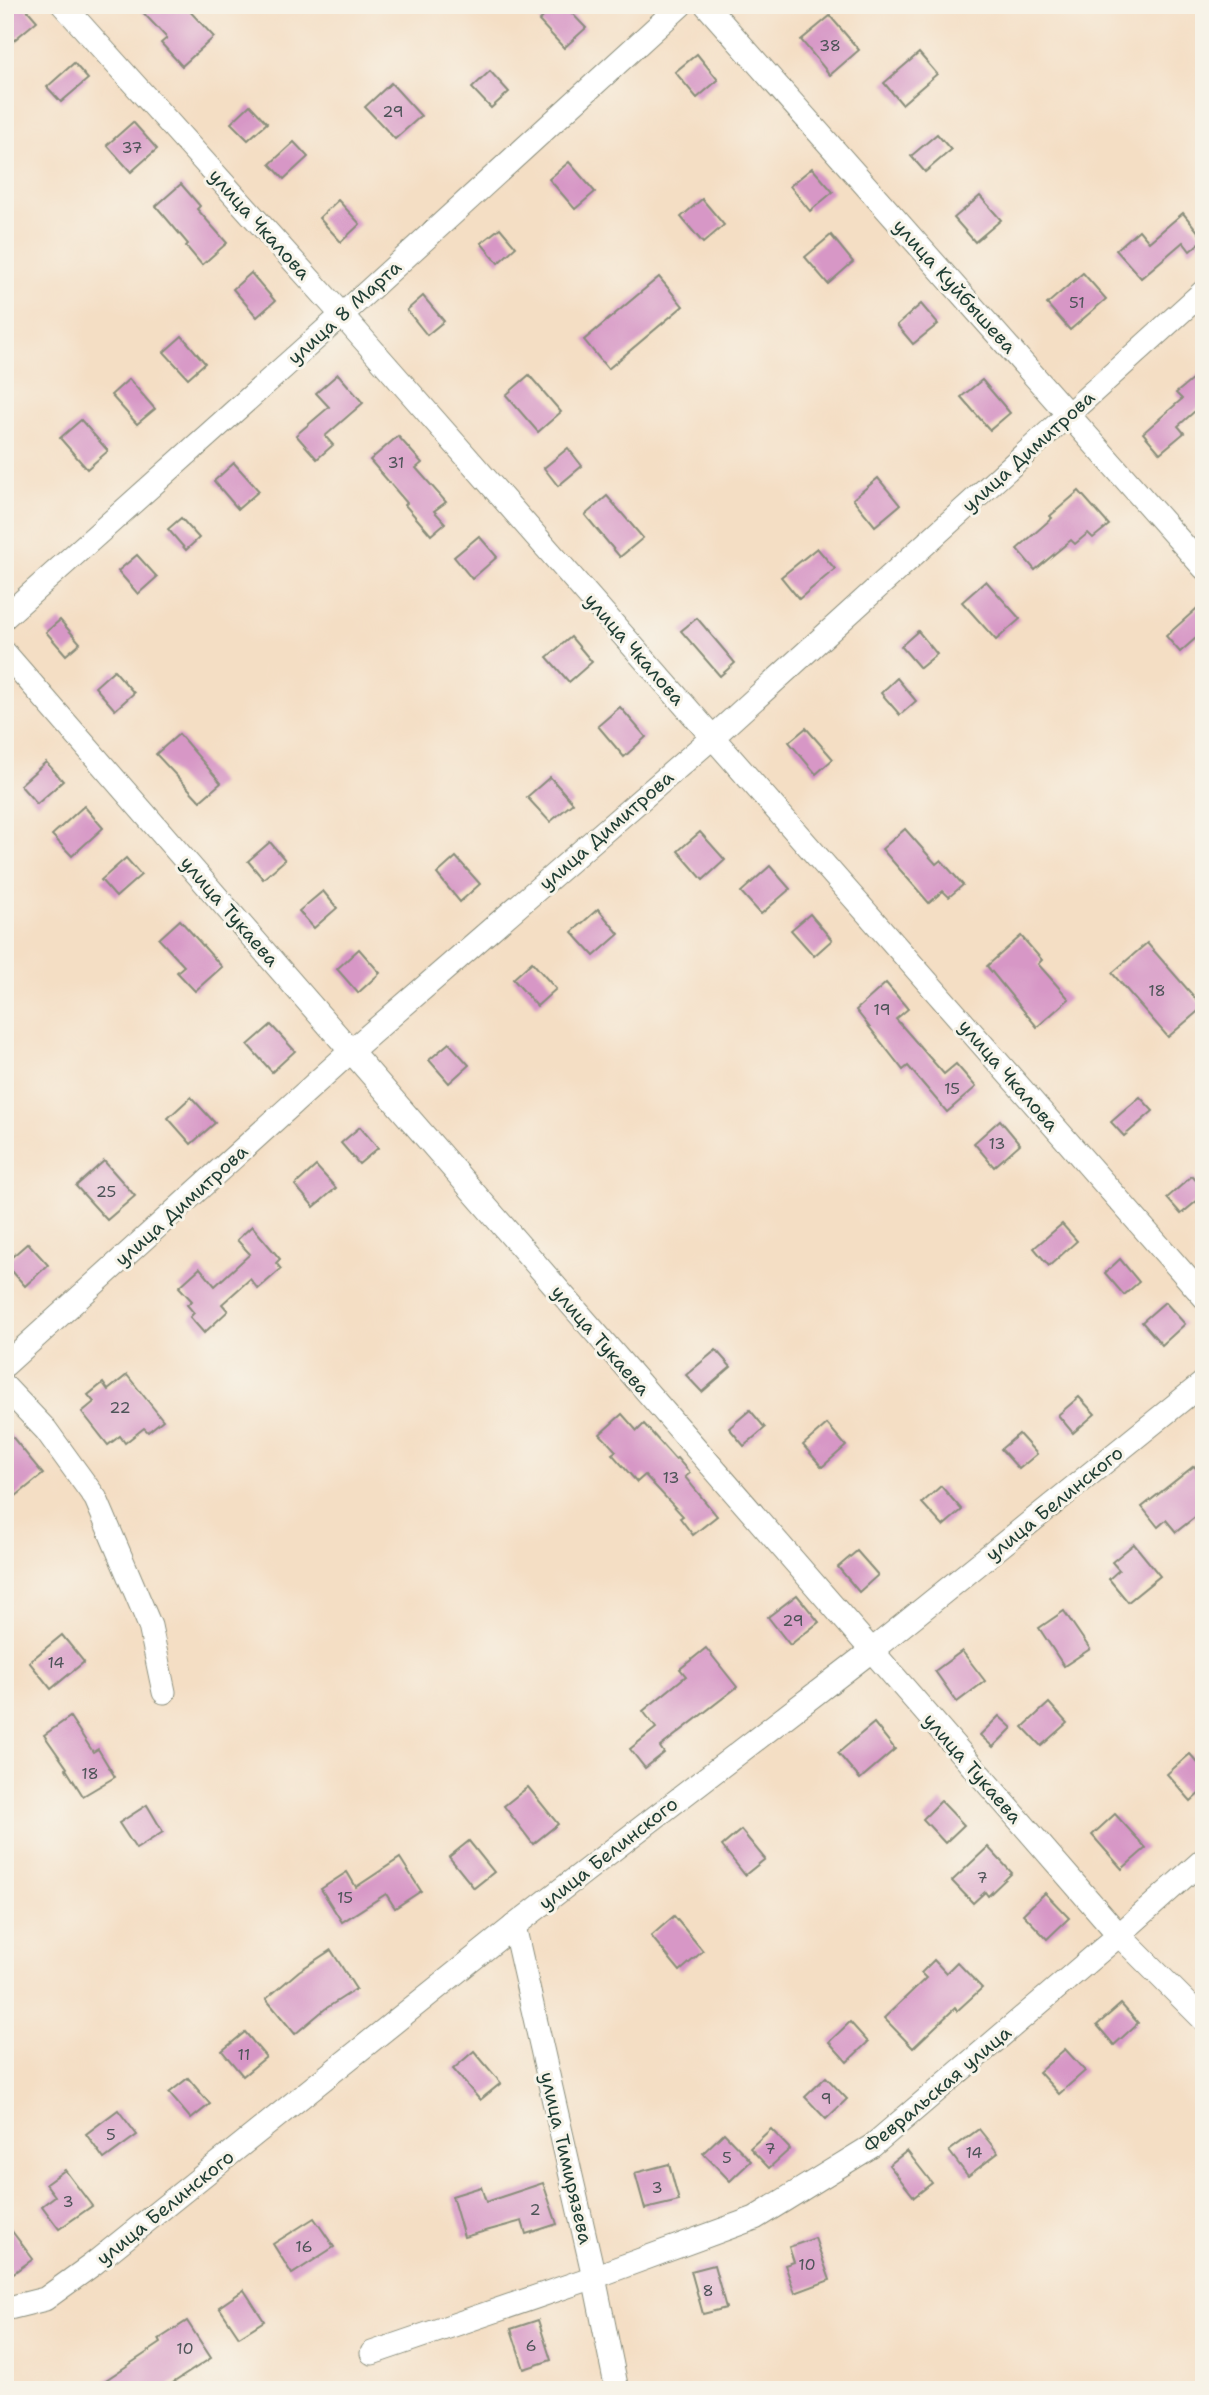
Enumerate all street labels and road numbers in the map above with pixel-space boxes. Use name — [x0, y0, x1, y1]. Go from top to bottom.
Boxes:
street label: улица Чкалова — [203, 164, 316, 285]
street label: улица Куйбышева — [888, 214, 1022, 359]
street label: улица 8 Марта — [282, 255, 407, 370]
street label: улица Димитрова — [957, 385, 1100, 518]
street label: улица Чкалова — [579, 588, 690, 711]
street label: улица Димитрова — [534, 765, 679, 896]
street label: улица Тукаева — [175, 851, 285, 972]
street label: улица Чкалова — [953, 1014, 1064, 1137]
street label: улица Димитрова — [110, 1139, 253, 1272]
street label: улица Тукаева — [546, 1280, 656, 1401]
street label: улица Белинского — [980, 1440, 1128, 1567]
street label: улица Тукаева — [918, 1708, 1028, 1829]
street label: улица Белинского — [534, 1791, 683, 1916]
street label: Февральская улица — [858, 2020, 1017, 2159]
street label: улица Тимирязева — [535, 2069, 599, 2247]
street label: улица Белинского — [91, 2144, 239, 2271]

